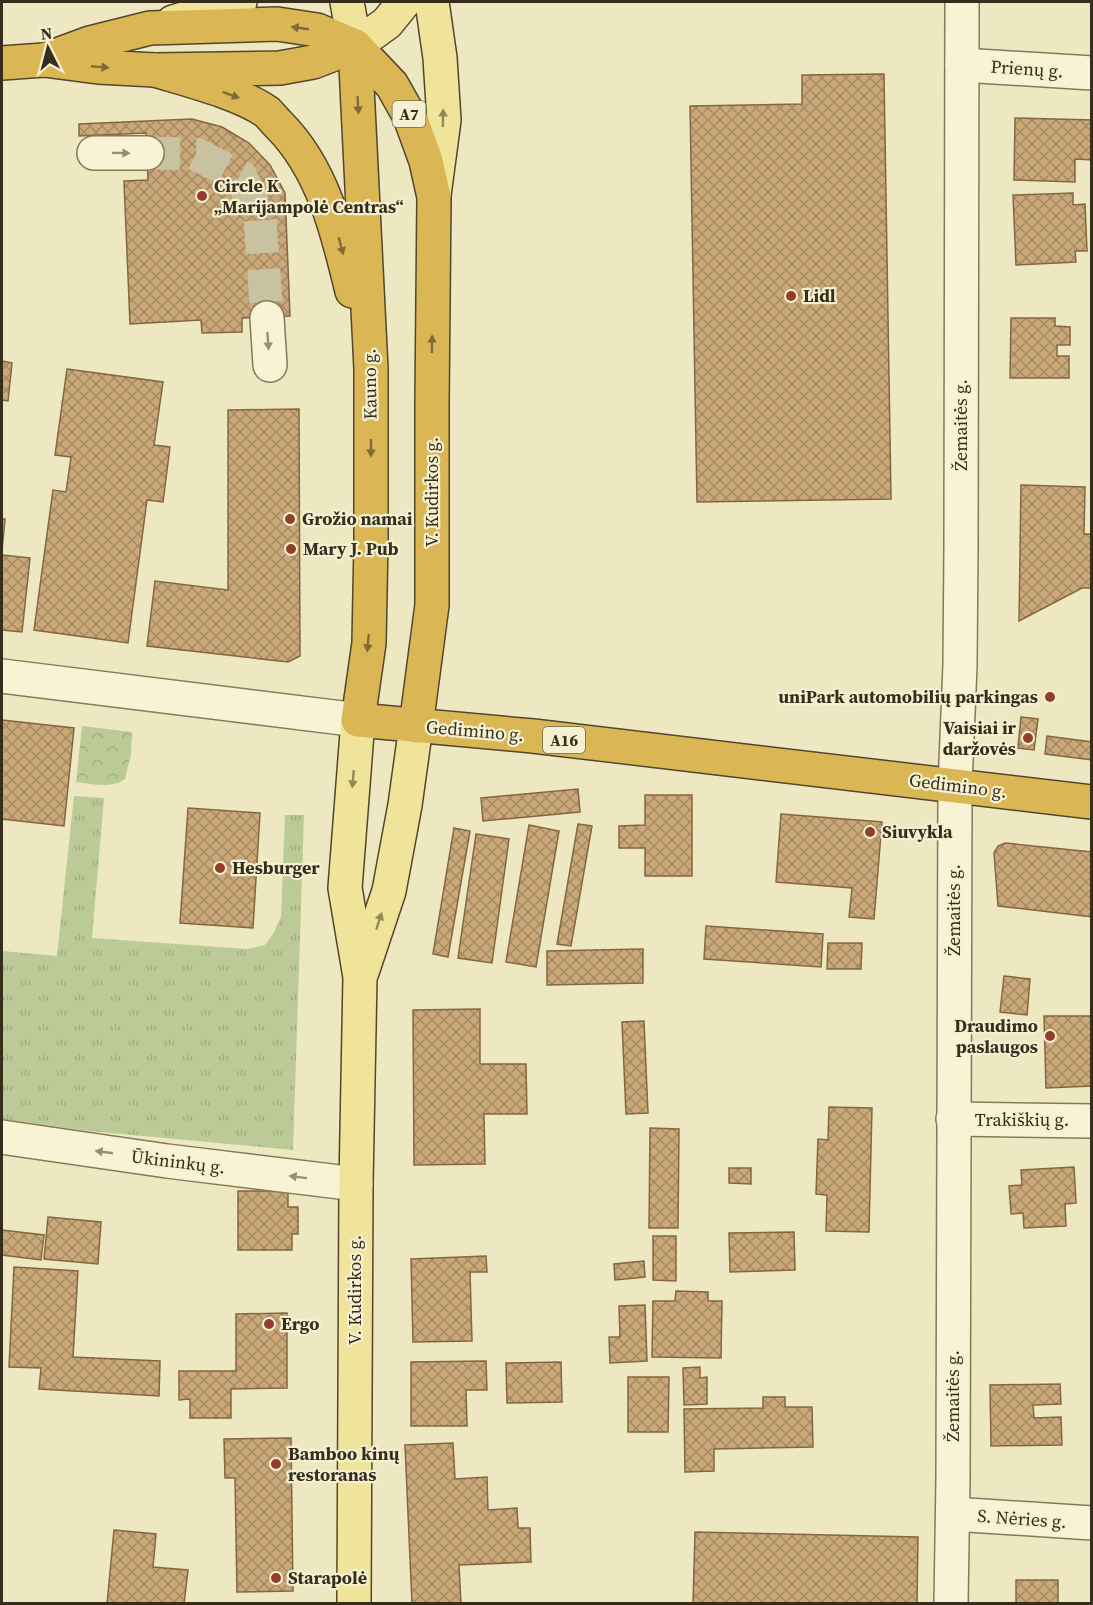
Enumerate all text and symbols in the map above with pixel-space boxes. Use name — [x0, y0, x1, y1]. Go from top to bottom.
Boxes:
north arrow — [18, 18, 78, 78]
text: N — [39, 21, 54, 45]
one-way arrow — [291, 23, 310, 32]
street label: Prienų g. — [990, 53, 1064, 84]
one-way arrow — [90, 62, 109, 72]
one-way arrow — [222, 91, 240, 101]
one-way arrow — [354, 95, 363, 114]
road number: A7 — [392, 101, 426, 127]
one-way arrow — [438, 109, 448, 128]
one-way arrow — [111, 148, 130, 158]
place label: Circle K „Marijampolė Centras“ — [214, 173, 404, 219]
marker: Circle K „Marijampolė Centras“ — [195, 189, 209, 203]
one-way arrow — [337, 237, 346, 255]
place label: Lidl — [803, 283, 836, 308]
marker: Lidl — [784, 289, 798, 303]
one-way arrow — [264, 332, 273, 351]
one-way arrow — [427, 335, 437, 354]
street label: Kauno g. — [356, 348, 383, 420]
street label: Žemaitės g. — [948, 379, 973, 471]
street label: V. Kudirkos g. — [419, 437, 444, 547]
one-way arrow — [366, 439, 376, 458]
place label: Grožio namai — [302, 506, 413, 531]
marker: Grožio namai — [283, 512, 297, 526]
place label: Mary J. Pub — [303, 536, 399, 561]
marker: Mary J. Pub — [284, 542, 298, 556]
one-way arrow — [363, 634, 373, 653]
place label: uniPark automobilių parkingas — [778, 684, 1038, 709]
marker: uniPark automobilių parkingas — [1043, 690, 1057, 704]
street label: Gedimino g. — [425, 714, 525, 747]
place label: Vaisiai ir daržovės — [943, 715, 1017, 761]
road number: A16 — [543, 727, 585, 753]
marker: Vaisiai ir daržovės — [1021, 731, 1035, 745]
street label: Gedimino g. — [908, 767, 1008, 804]
one-way arrow — [348, 769, 358, 788]
place label: Siuvykla — [882, 819, 953, 844]
marker: Siuvykla — [863, 825, 877, 839]
place label: Hesburger — [232, 855, 320, 880]
marker: Hesburger — [213, 861, 227, 875]
street label: Žemaitės g. — [941, 864, 966, 956]
one-way arrow — [374, 912, 384, 930]
place label: Draudimo paslaugos — [954, 1013, 1038, 1059]
marker: Draudimo paslaugos — [1043, 1029, 1057, 1043]
street label: Trakiškių g. — [975, 1107, 1069, 1132]
street label: Ūkininkų g. — [130, 1143, 227, 1180]
one-way arrow — [95, 1148, 114, 1157]
one-way arrow — [288, 1172, 307, 1182]
street label: V. Kudirkos g. — [342, 1235, 367, 1345]
place label: Ergo — [281, 1311, 319, 1336]
marker: Ergo — [262, 1317, 276, 1331]
street label: Žemaitės g. — [940, 1350, 965, 1442]
place label: Bamboo kinų restoranas — [288, 1441, 399, 1487]
marker: Bamboo kinų restoranas — [269, 1457, 283, 1471]
street label: S. Nėries g. — [976, 1503, 1068, 1534]
place label: Starapolė — [288, 1565, 367, 1590]
marker: Starapolė — [269, 1571, 283, 1585]

